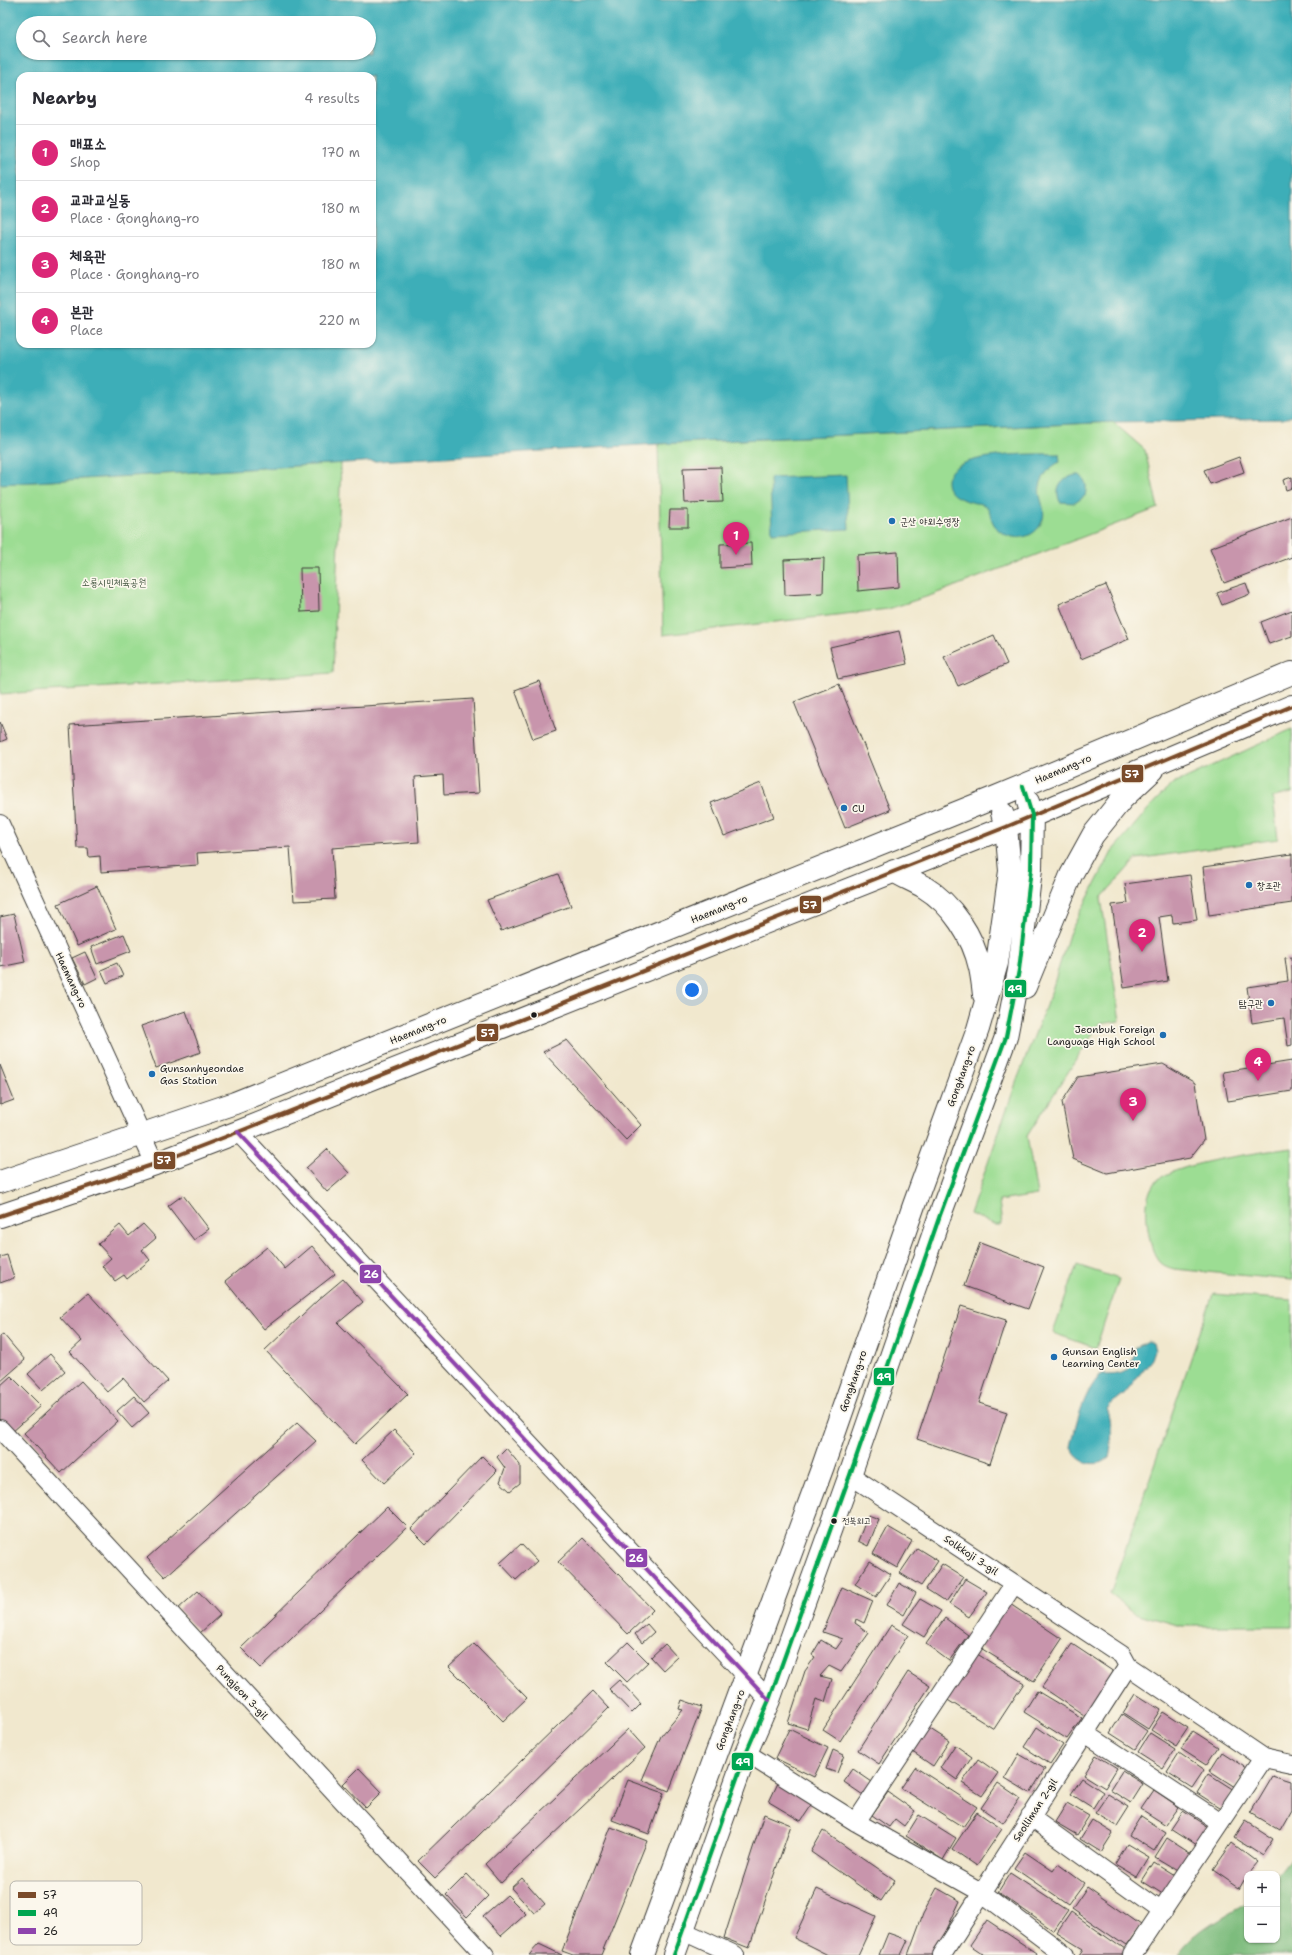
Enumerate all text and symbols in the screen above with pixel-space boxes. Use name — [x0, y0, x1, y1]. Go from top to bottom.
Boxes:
search box — [16, 16, 376, 60]
icon: search — [30, 27, 52, 49]
text: Search here — [62, 28, 148, 48]
text: Nearby — [32, 87, 97, 109]
text: 4 results — [304, 90, 360, 107]
text: 매표소 — [70, 134, 106, 154]
text: 1 — [42, 144, 48, 161]
text: 170 m — [322, 144, 360, 161]
text: Shop — [70, 154, 100, 171]
text: 교과교실동 — [70, 190, 130, 210]
text: 2 — [40, 200, 50, 217]
text: 180 m — [321, 200, 360, 217]
text: Place · Gonghang-ro — [70, 210, 199, 227]
text: 체육관 — [70, 246, 106, 266]
text: 3 — [40, 256, 50, 273]
text: 180 m — [321, 256, 360, 273]
text: Place · Gonghang-ro — [70, 266, 199, 283]
text: 본관 — [70, 302, 94, 322]
text: 4 — [40, 312, 50, 329]
text: 220 m — [318, 312, 360, 329]
text: Place — [70, 322, 103, 339]
place label: 군산 야외수영장 — [900, 515, 960, 528]
marker: 군산 야외수영장 — [887, 516, 897, 526]
pin: 1 — [723, 522, 749, 555]
park label: 소룡시민체육공원 — [82, 576, 146, 589]
street label: Haemang-ro — [1033, 751, 1093, 787]
line badge: 57 — [1121, 764, 1144, 783]
text: 57 — [1125, 767, 1140, 782]
place label: CU — [852, 802, 865, 815]
marker: CU — [839, 803, 849, 813]
place label: 창조관 — [1257, 879, 1281, 892]
marker: 창조관 — [1244, 880, 1254, 890]
street label: Haemang-ro — [689, 892, 749, 926]
line badge: 57 — [799, 895, 822, 914]
text: 57 — [803, 898, 818, 913]
pin: 2 — [1129, 919, 1155, 952]
street label: Haemang-ro — [52, 950, 90, 1010]
line badge: 49 — [1004, 979, 1027, 998]
your location — [682, 980, 702, 1000]
text: 49 — [1007, 982, 1023, 997]
place label: 탐구관 — [1239, 997, 1263, 1010]
marker: 탐구관 — [1266, 998, 1276, 1008]
unlabelled marker — [529, 1010, 539, 1020]
street label: Haemang-ro — [388, 1013, 448, 1047]
line badge: 57 — [476, 1023, 499, 1042]
place label: Jeonbuk Foreign Language High School — [1047, 1023, 1155, 1048]
text: 57 — [481, 1026, 496, 1041]
marker: Jeonbuk Foreign Language High School — [1158, 1030, 1168, 1040]
street label: Gonghang-ro — [944, 1044, 978, 1108]
pin: 4 — [1245, 1048, 1271, 1081]
place label: Gunsanhyeondae Gas Station — [160, 1062, 244, 1087]
marker: Gunsanhyeondae Gas Station — [147, 1069, 157, 1079]
pin: 3 — [1120, 1088, 1146, 1121]
line badge: 57 — [153, 1151, 176, 1170]
text: 57 — [157, 1153, 172, 1168]
line badge: 26 — [359, 1264, 382, 1284]
text: 26 — [363, 1267, 379, 1282]
place label: Gunsan English Learning Center — [1062, 1345, 1140, 1370]
street label: Gonghang-ro — [836, 1348, 870, 1414]
marker: Gunsan English Learning Center — [1049, 1352, 1059, 1362]
line badge: 49 — [873, 1367, 895, 1386]
text: 49 — [876, 1370, 892, 1385]
place label: 전북외고 — [842, 1515, 871, 1527]
marker: 전북외고 — [829, 1516, 839, 1526]
street label: Solkkoji 3-gil — [941, 1532, 1001, 1578]
line badge: 26 — [625, 1548, 648, 1568]
text: 26 — [628, 1551, 644, 1566]
street label: Pungjeon 3-gil — [213, 1662, 271, 1722]
street label: Gonghang-ro — [712, 1688, 748, 1752]
line badge: 49 — [731, 1752, 754, 1771]
text: 49 — [735, 1755, 751, 1770]
street label: Seolliman 2-gil — [1010, 1776, 1060, 1844]
map controls — [1244, 1871, 1280, 1943]
button: + — [1244, 1871, 1280, 1907]
legend — [10, 1881, 142, 1945]
text: 57 — [43, 1888, 57, 1903]
text: 49 — [43, 1906, 58, 1921]
button: − — [1244, 1907, 1280, 1943]
text: 26 — [43, 1924, 58, 1939]

